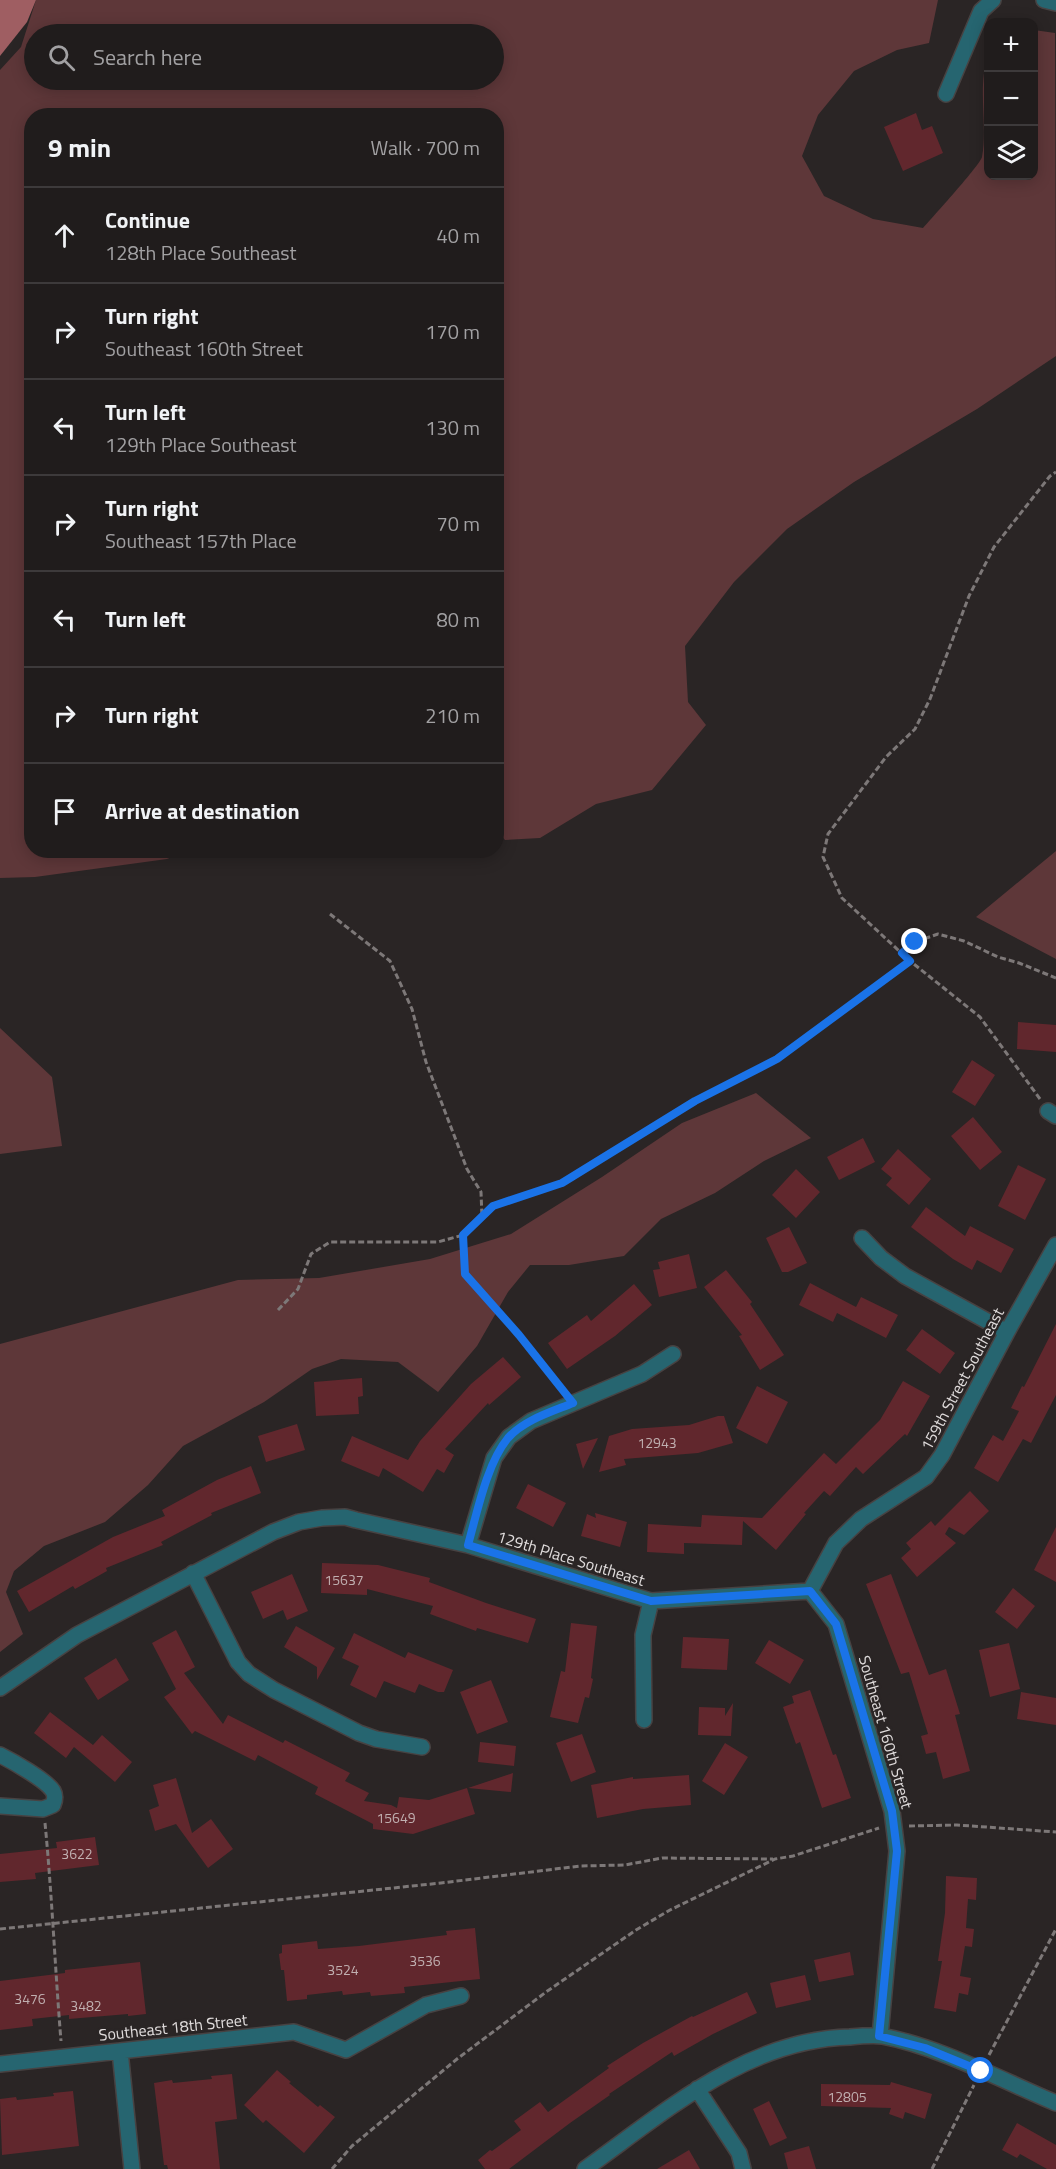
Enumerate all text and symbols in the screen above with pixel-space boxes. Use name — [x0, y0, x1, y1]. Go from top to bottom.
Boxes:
map controls — [984, 18, 1038, 180]
button: + — [984, 18, 1038, 72]
search box — [24, 24, 504, 90]
text: Search here — [93, 40, 202, 74]
icon: search — [45, 41, 78, 74]
button: − — [984, 72, 1038, 126]
button: layers — [984, 126, 1038, 180]
text: 9 min — [48, 128, 111, 167]
text: Walk · 700 m — [371, 132, 480, 163]
text: Continue — [105, 203, 190, 237]
icon: ahead — [48, 219, 81, 252]
text: 40 m — [436, 220, 480, 251]
text: 128th Place Southeast — [105, 237, 297, 268]
text: Turn right — [105, 299, 199, 333]
icon: right — [48, 315, 81, 348]
text: 170 m — [425, 316, 480, 347]
text: Southeast 160th Street — [105, 333, 303, 364]
text: Turn left — [105, 395, 186, 429]
icon: left — [48, 411, 81, 444]
text: 130 m — [425, 412, 480, 443]
text: 129th Place Southeast — [105, 429, 297, 460]
text: Turn right — [105, 491, 199, 525]
icon: right — [48, 507, 81, 540]
text: 70 m — [436, 508, 480, 539]
text: Southeast 157th Place — [105, 525, 297, 556]
text: Turn left — [105, 602, 186, 636]
icon: left — [48, 603, 81, 636]
text: 80 m — [436, 604, 480, 635]
text: Turn right — [105, 698, 199, 732]
icon: right — [48, 699, 81, 732]
text: 210 m — [425, 700, 480, 731]
text: Arrive at destination — [105, 794, 300, 828]
icon: arrive — [48, 795, 81, 828]
route end — [901, 928, 927, 954]
street label: 159th Street Southeast — [914, 1303, 1010, 1455]
house number: 12943 — [637, 1432, 677, 1453]
street label: 129th Place Southeast — [494, 1524, 648, 1592]
house number: 15637 — [324, 1569, 364, 1590]
street label: Southeast 160th Street — [853, 1653, 919, 1812]
house number: 15649 — [376, 1807, 416, 1828]
house number: 3622 — [61, 1843, 93, 1864]
house number: 3536 — [409, 1950, 441, 1971]
house number: 3524 — [327, 1959, 359, 1980]
house number: 3476 — [14, 1988, 46, 2009]
house number: 3482 — [70, 1995, 102, 2016]
street label: Southeast 18th Street — [97, 2007, 249, 2047]
route start — [967, 2057, 993, 2083]
house number: 12805 — [827, 2086, 867, 2107]

